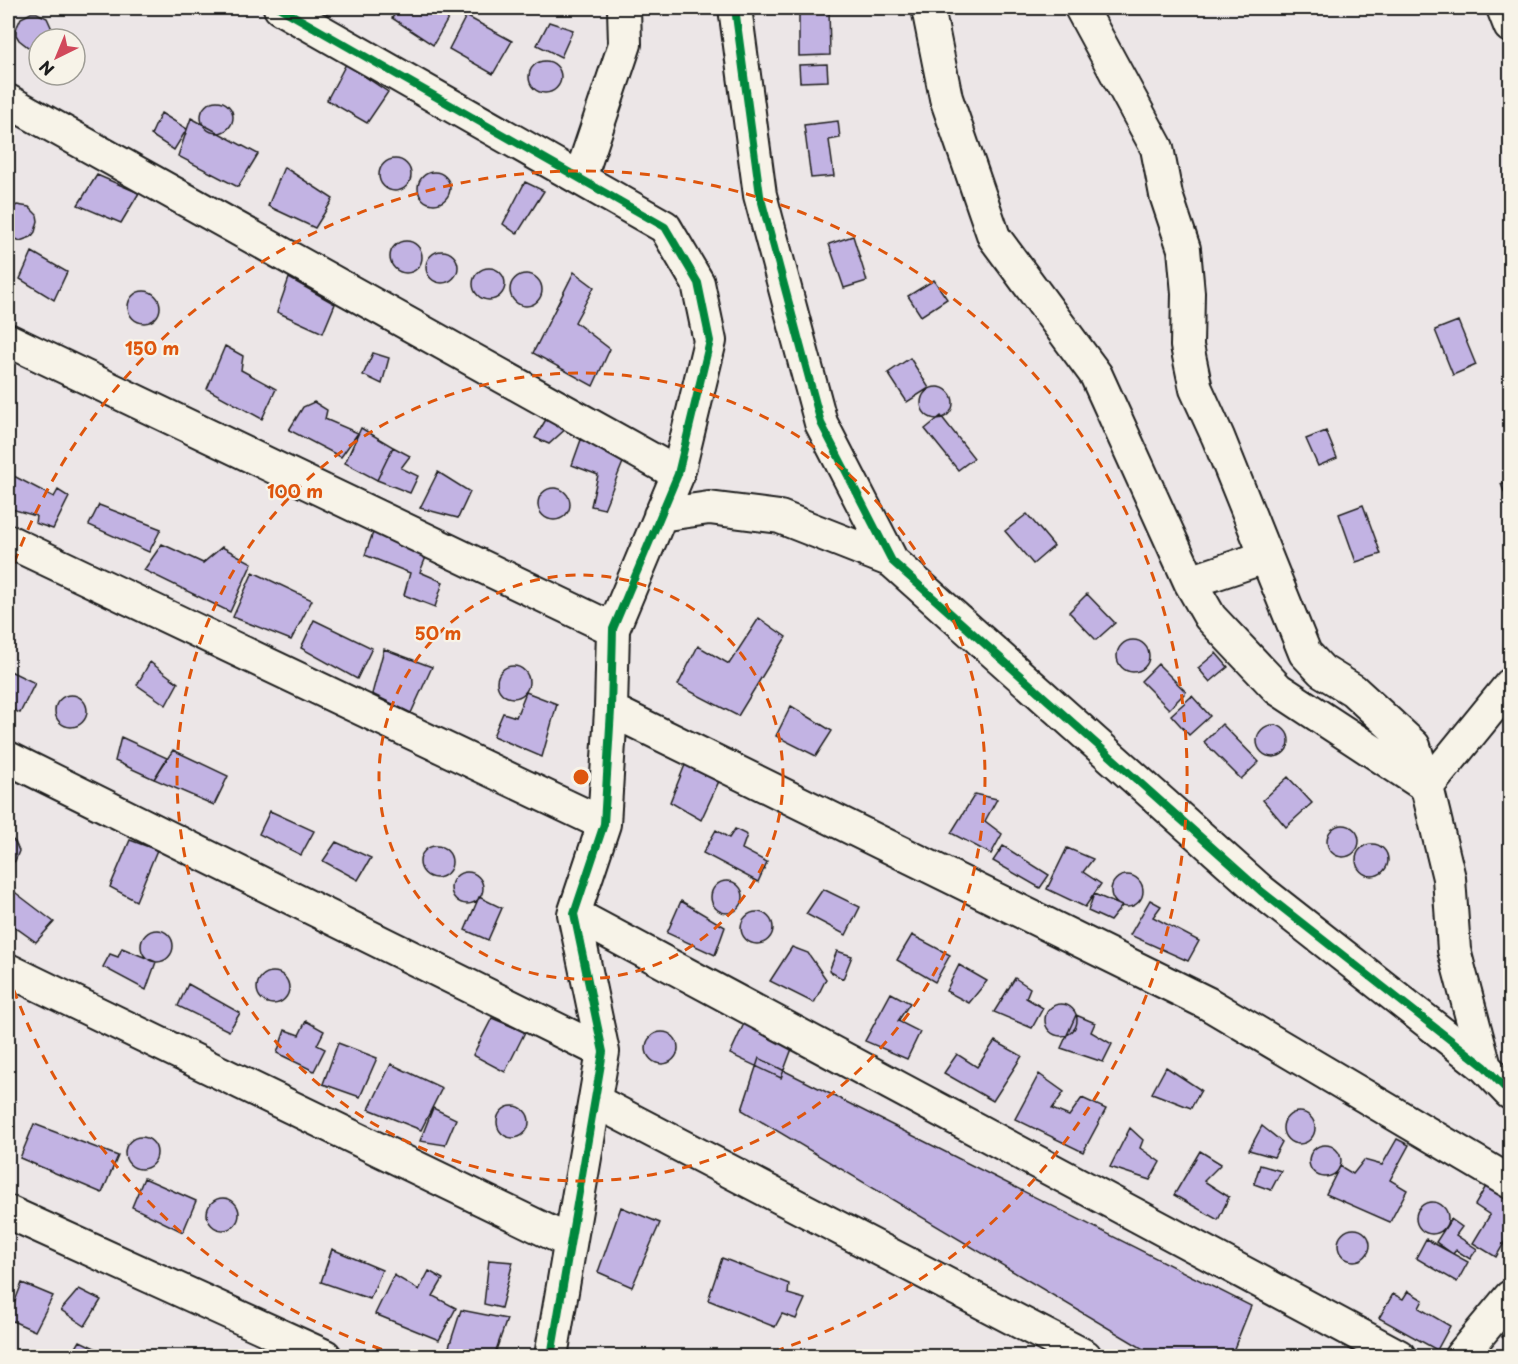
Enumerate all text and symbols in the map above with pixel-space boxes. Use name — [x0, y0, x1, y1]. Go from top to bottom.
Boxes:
north arrow — [27, 27, 87, 87]
text: N — [33, 56, 59, 82]
text: 150 m — [125, 334, 179, 361]
text: 100 m — [267, 477, 323, 504]
text: 50 m — [415, 619, 461, 646]
centre of rings — [571, 767, 591, 787]

